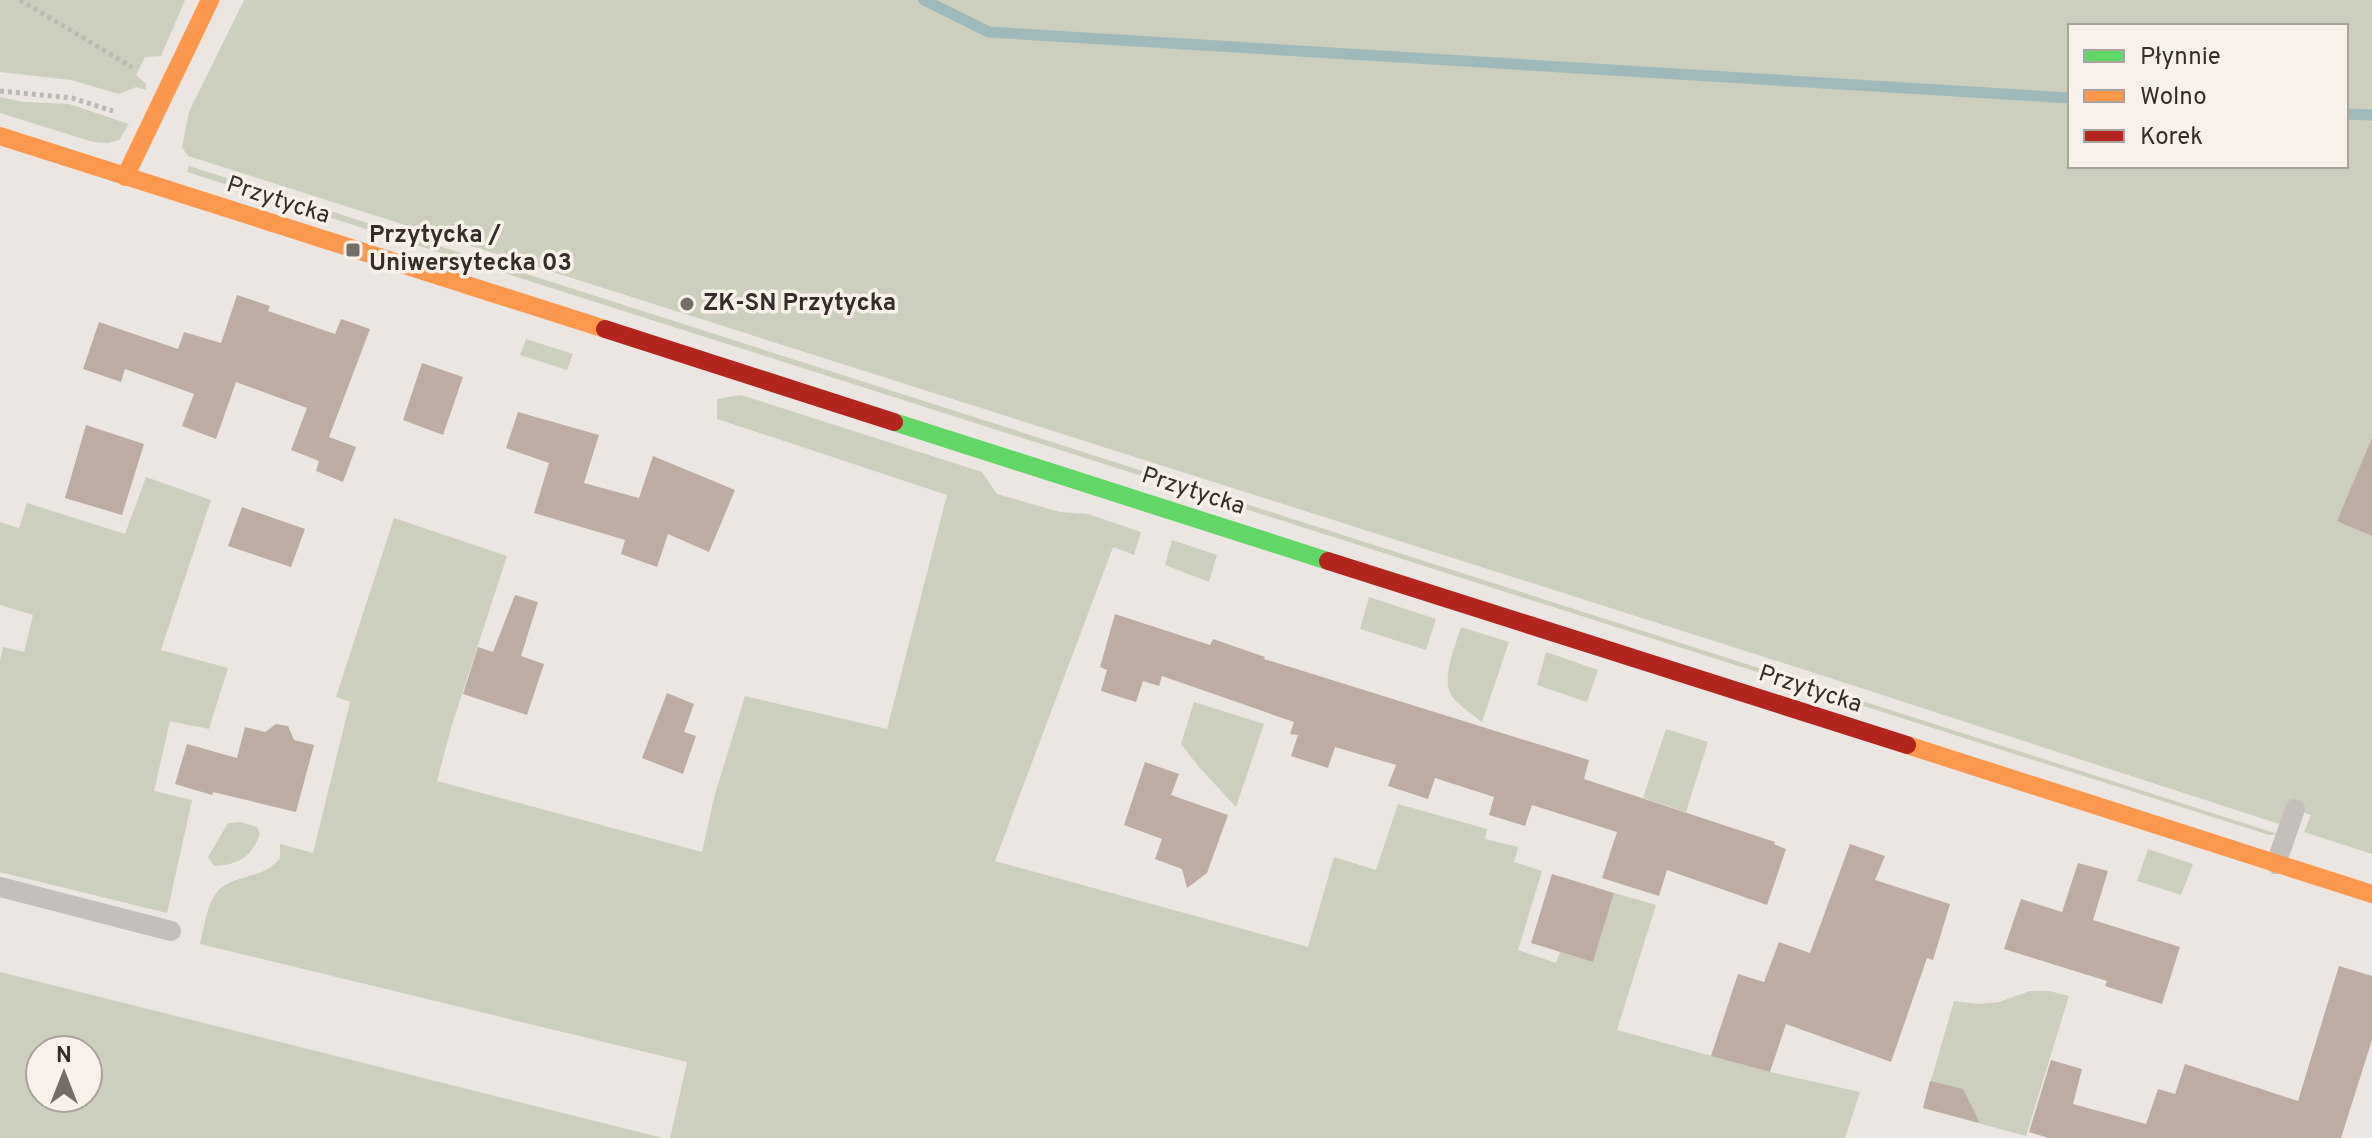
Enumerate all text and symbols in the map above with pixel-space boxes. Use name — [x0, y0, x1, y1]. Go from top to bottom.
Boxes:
legend — [2068, 24, 2348, 168]
text: Płynnie — [2140, 43, 2221, 73]
text: Wolno — [2140, 83, 2207, 113]
text: Korek — [2140, 123, 2203, 153]
street label: Przytycka — [222, 170, 334, 232]
place label: Przytycka / Uniwersytecka 03 — [369, 221, 572, 279]
marker: Przytycka / Uniwersytecka 03 — [344, 241, 362, 259]
place label: ZK-SN Przytycka — [703, 289, 896, 319]
marker: ZK-SN Przytycka — [678, 295, 696, 313]
street label: Przytycka — [1137, 461, 1249, 523]
street label: Przytycka — [1754, 659, 1866, 721]
north arrow — [24, 1034, 104, 1114]
text: N — [56, 1043, 72, 1070]

